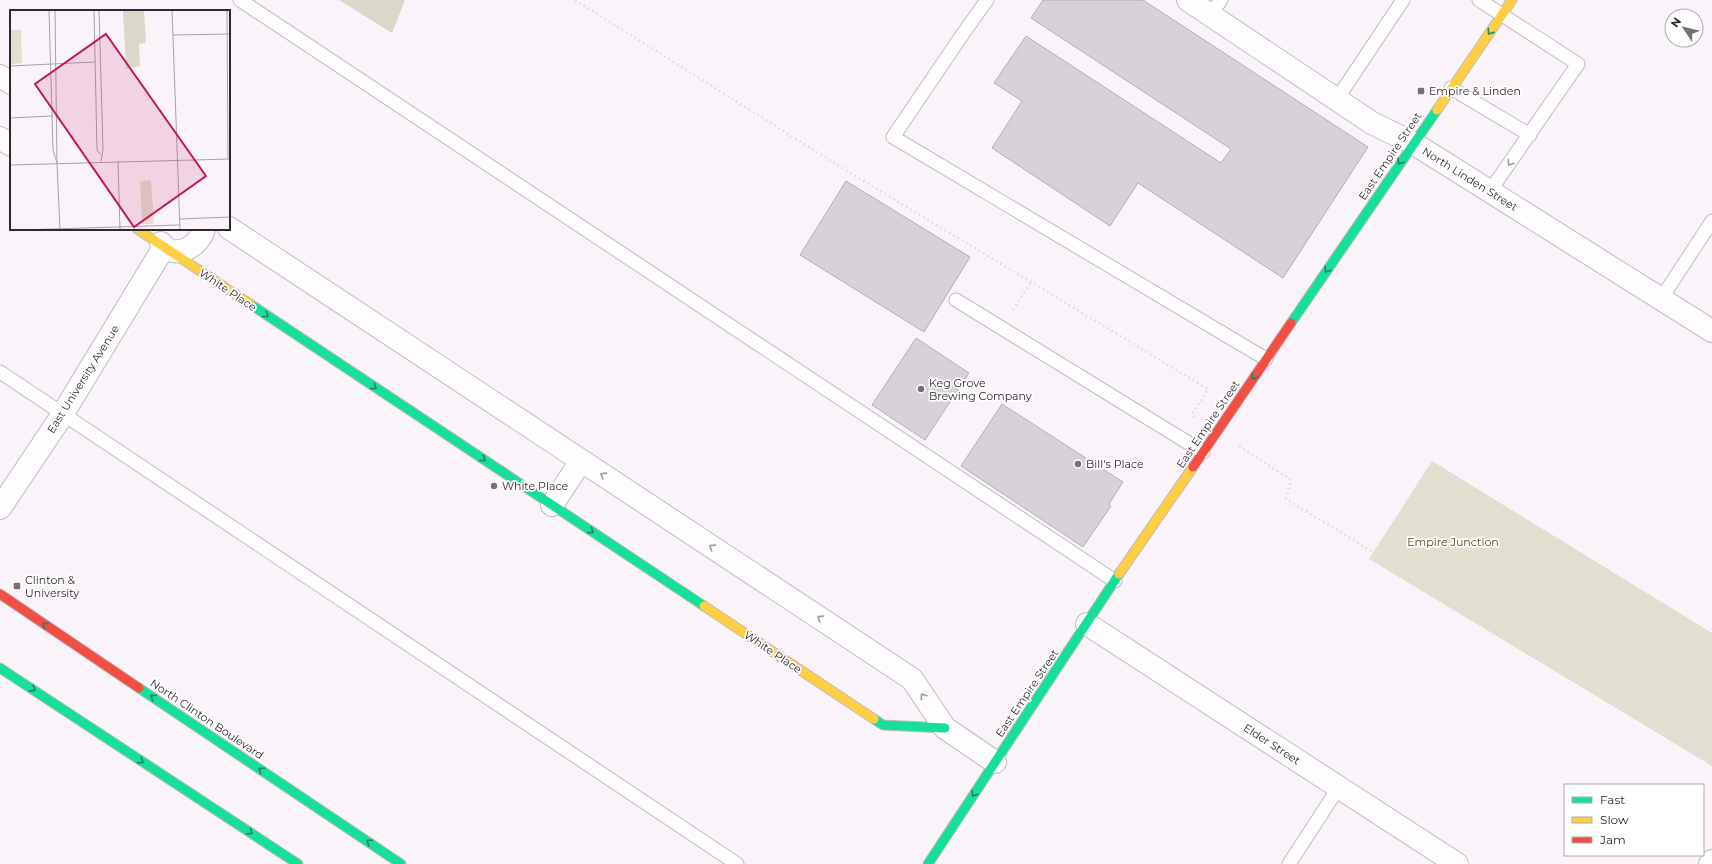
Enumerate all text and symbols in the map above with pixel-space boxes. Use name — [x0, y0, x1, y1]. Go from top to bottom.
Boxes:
north arrow — [1664, 8, 1704, 48]
inset map — [10, 10, 230, 230]
text: N — [1668, 15, 1684, 30]
one-way arrow — [1487, 28, 1495, 35]
place label: Empire & Linden — [1429, 84, 1521, 98]
marker: Empire & Linden — [1416, 86, 1426, 96]
street label: East Empire Street — [1355, 109, 1425, 203]
street label: North Linden Street — [1420, 144, 1521, 214]
one-way arrow — [1397, 158, 1405, 165]
one-way arrow — [1507, 159, 1515, 166]
one-way arrow — [1325, 265, 1332, 272]
street label: White Place — [197, 266, 260, 315]
one-way arrow — [262, 310, 269, 318]
street label: East University Avenue — [44, 322, 122, 436]
one-way arrow — [1251, 373, 1259, 380]
place label: Keg Grove Brewing Company — [929, 376, 1032, 403]
street label: East Empire Street — [1173, 377, 1243, 471]
one-way arrow — [370, 382, 377, 390]
marker: Keg Grove Brewing Company — [916, 384, 926, 394]
one-way arrow — [478, 454, 485, 461]
place label: Bill's Place — [1086, 457, 1144, 471]
marker: Bill's Place — [1073, 459, 1083, 469]
one-way arrow — [600, 472, 607, 480]
place label: White Place — [502, 479, 569, 493]
marker: White Place — [489, 481, 499, 491]
one-way arrow — [587, 526, 594, 534]
park label: Empire Junction — [1407, 535, 1499, 549]
one-way arrow — [709, 544, 716, 552]
place label: Clinton & University — [25, 573, 79, 600]
marker: Clinton & University — [12, 581, 22, 591]
one-way arrow — [817, 616, 824, 623]
one-way arrow — [43, 623, 50, 630]
street label: White Place — [742, 628, 805, 677]
street label: East Empire Street — [992, 646, 1062, 740]
street label: North Clinton Boulevard — [148, 676, 266, 762]
one-way arrow — [28, 685, 35, 692]
one-way arrow — [921, 693, 928, 700]
one-way arrow — [151, 695, 158, 702]
street label: Elder Street — [1241, 720, 1304, 768]
one-way arrow — [137, 756, 144, 764]
one-way arrow — [258, 767, 265, 775]
legend — [1564, 784, 1704, 856]
one-way arrow — [971, 790, 979, 797]
text: Fast — [1600, 792, 1625, 807]
text: Slow — [1600, 812, 1629, 827]
one-way arrow — [246, 828, 253, 835]
text: Jam — [1599, 832, 1626, 847]
one-way arrow — [366, 839, 373, 847]

